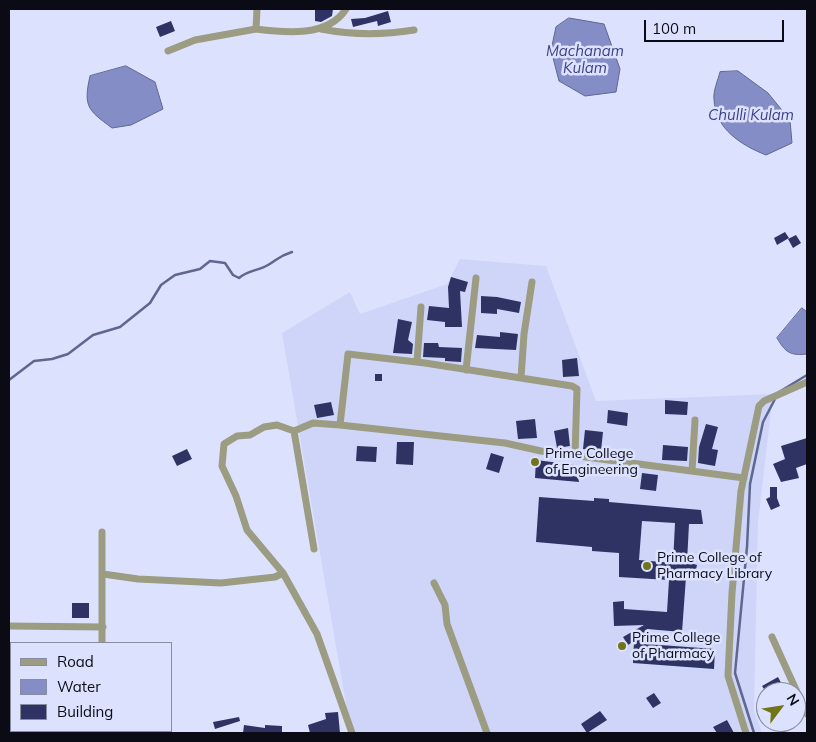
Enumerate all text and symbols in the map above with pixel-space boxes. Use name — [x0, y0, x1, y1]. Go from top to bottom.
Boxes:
scale bar — [646, 10, 786, 42]
text: 100 m — [652, 19, 696, 38]
water label: Machanam Kulam — [546, 42, 624, 77]
water label: Chulli Kulam — [708, 106, 794, 124]
place label: Prime College of Engineering — [545, 446, 638, 478]
marker: Prime College of Engineering — [529, 456, 541, 468]
place label: Prime College of Pharmacy Library — [657, 550, 772, 582]
marker: Prime College of Pharmacy Library — [641, 560, 653, 572]
place label: Prime College of Pharmacy — [632, 630, 720, 662]
marker: Prime College of Pharmacy — [616, 640, 628, 652]
legend — [10, 642, 172, 732]
text: Road — [57, 652, 94, 671]
text: Water — [57, 677, 101, 696]
north arrow — [756, 682, 806, 732]
text: N — [783, 691, 803, 709]
text: Building — [57, 702, 113, 721]

